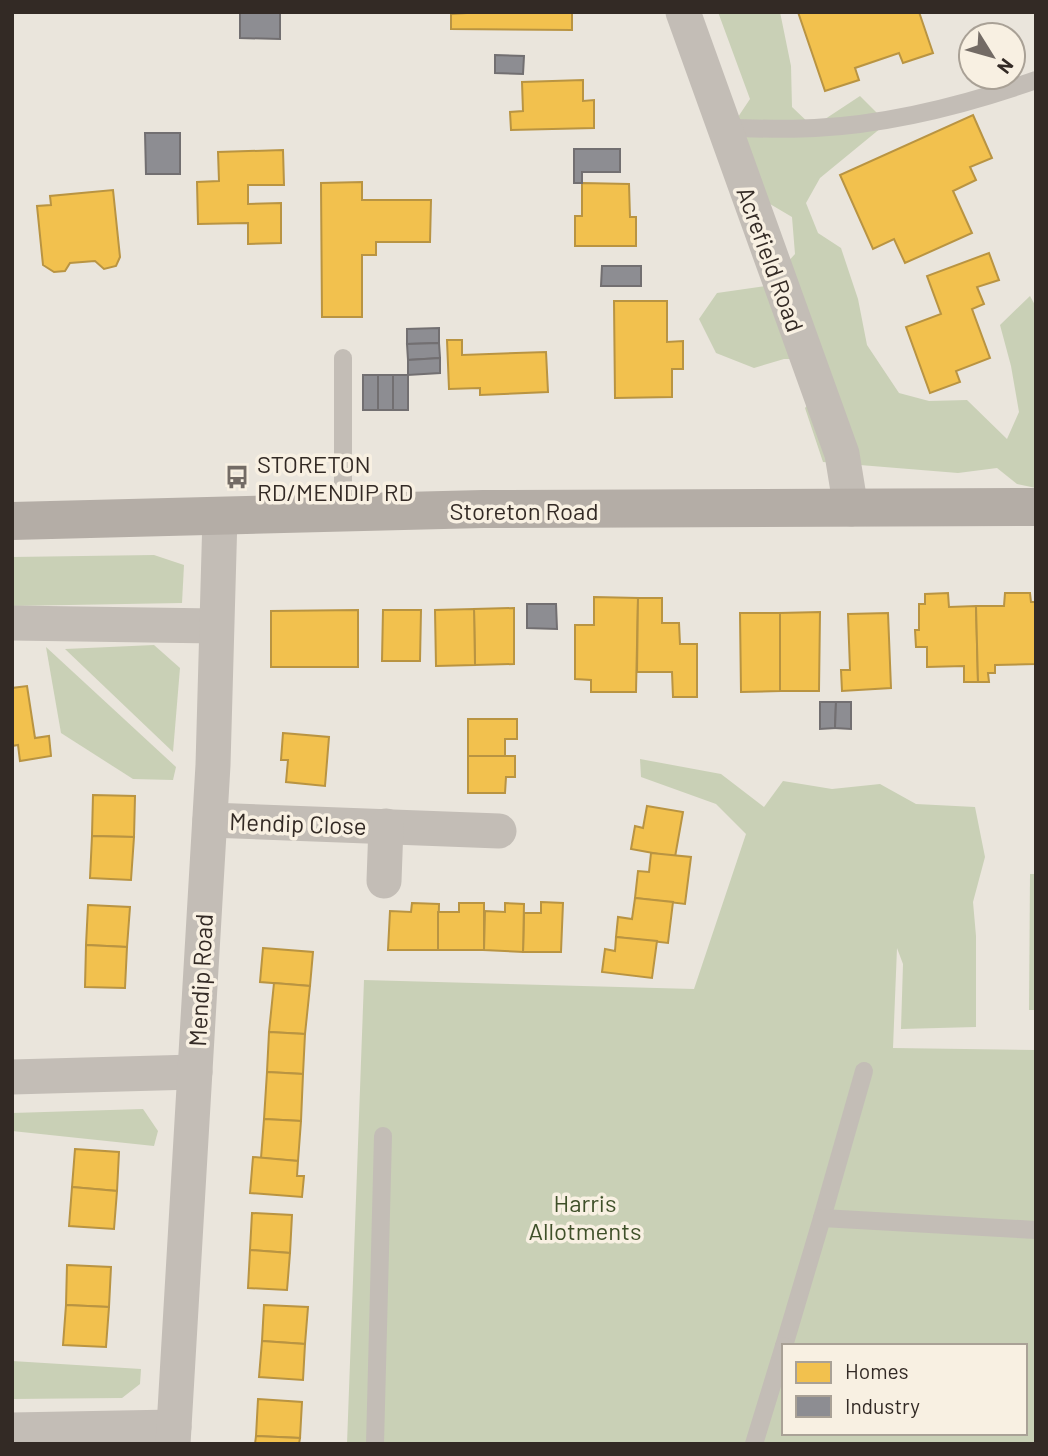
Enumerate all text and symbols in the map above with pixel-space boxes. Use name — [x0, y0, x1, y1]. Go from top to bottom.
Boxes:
north arrow — [957, 21, 1027, 91]
text: N — [993, 55, 1019, 79]
street label: Acrefield Road — [731, 183, 811, 335]
place label: STORETON RD/MENDIP RD — [257, 449, 413, 506]
bus stop icon: STORETON RD/MENDIP RD — [223, 463, 251, 491]
street label: Storeton Road — [450, 496, 598, 525]
street label: Mendip Close — [229, 806, 367, 840]
street label: Mendip Road — [182, 913, 218, 1047]
park label: Harris Allotments — [529, 1188, 641, 1245]
legend — [782, 1344, 1027, 1435]
text: Homes — [845, 1358, 909, 1383]
text: Industry — [845, 1393, 920, 1418]

